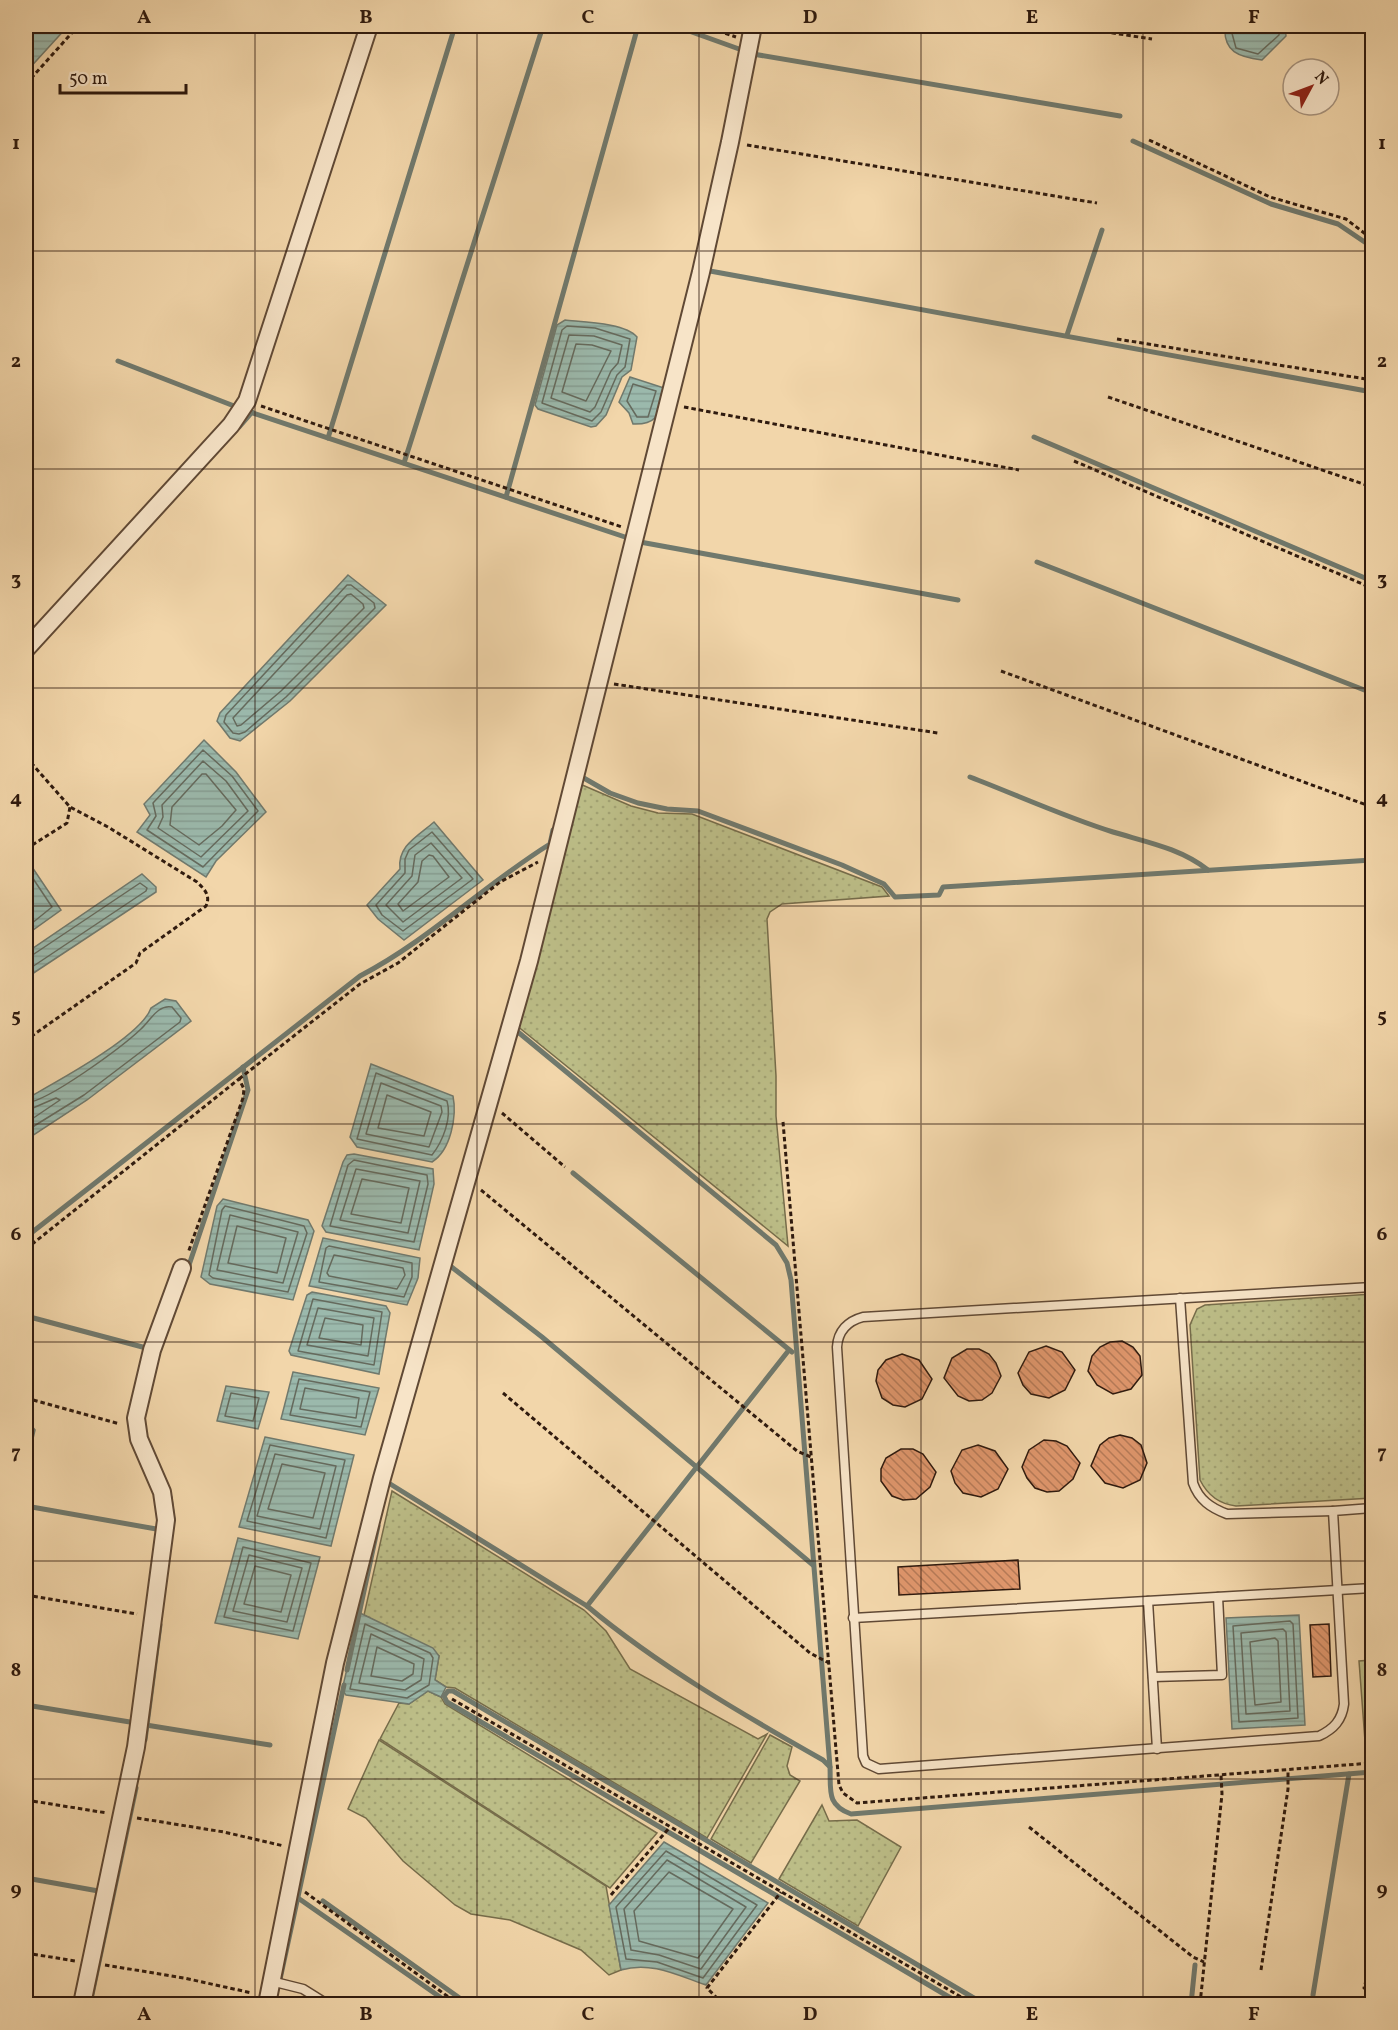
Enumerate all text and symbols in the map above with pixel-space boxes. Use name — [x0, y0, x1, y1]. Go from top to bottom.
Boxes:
text: A — [137, 4, 151, 32]
text: B — [359, 4, 373, 32]
text: C — [582, 4, 595, 32]
text: D — [803, 4, 817, 32]
text: E — [1026, 4, 1038, 32]
text: F — [1248, 4, 1260, 32]
scale bar — [60, 57, 186, 95]
north arrow — [1281, 57, 1341, 117]
text: 50 m — [69, 67, 108, 92]
text: N — [1309, 67, 1333, 90]
text: 1 — [12, 130, 20, 158]
text: 1 — [1378, 130, 1386, 158]
text: 2 — [11, 348, 21, 376]
text: 2 — [1377, 348, 1387, 376]
text: 3 — [11, 566, 21, 594]
text: 3 — [1377, 566, 1387, 594]
text: 4 — [10, 785, 22, 813]
text: 4 — [1376, 785, 1388, 813]
text: 5 — [11, 1003, 21, 1031]
text: 5 — [1377, 1003, 1387, 1031]
text: 6 — [11, 1221, 22, 1249]
text: 6 — [1377, 1221, 1388, 1249]
text: 7 — [11, 1439, 21, 1467]
text: 7 — [1377, 1439, 1387, 1467]
text: 8 — [11, 1657, 21, 1685]
text: 8 — [1377, 1657, 1387, 1685]
text: 9 — [10, 1876, 22, 1904]
text: 9 — [1376, 1876, 1388, 1904]
text: A — [137, 2001, 151, 2029]
text: B — [359, 2001, 373, 2029]
text: C — [582, 2001, 595, 2029]
text: D — [803, 2001, 817, 2029]
text: E — [1026, 2001, 1038, 2029]
text: F — [1248, 2001, 1260, 2029]

